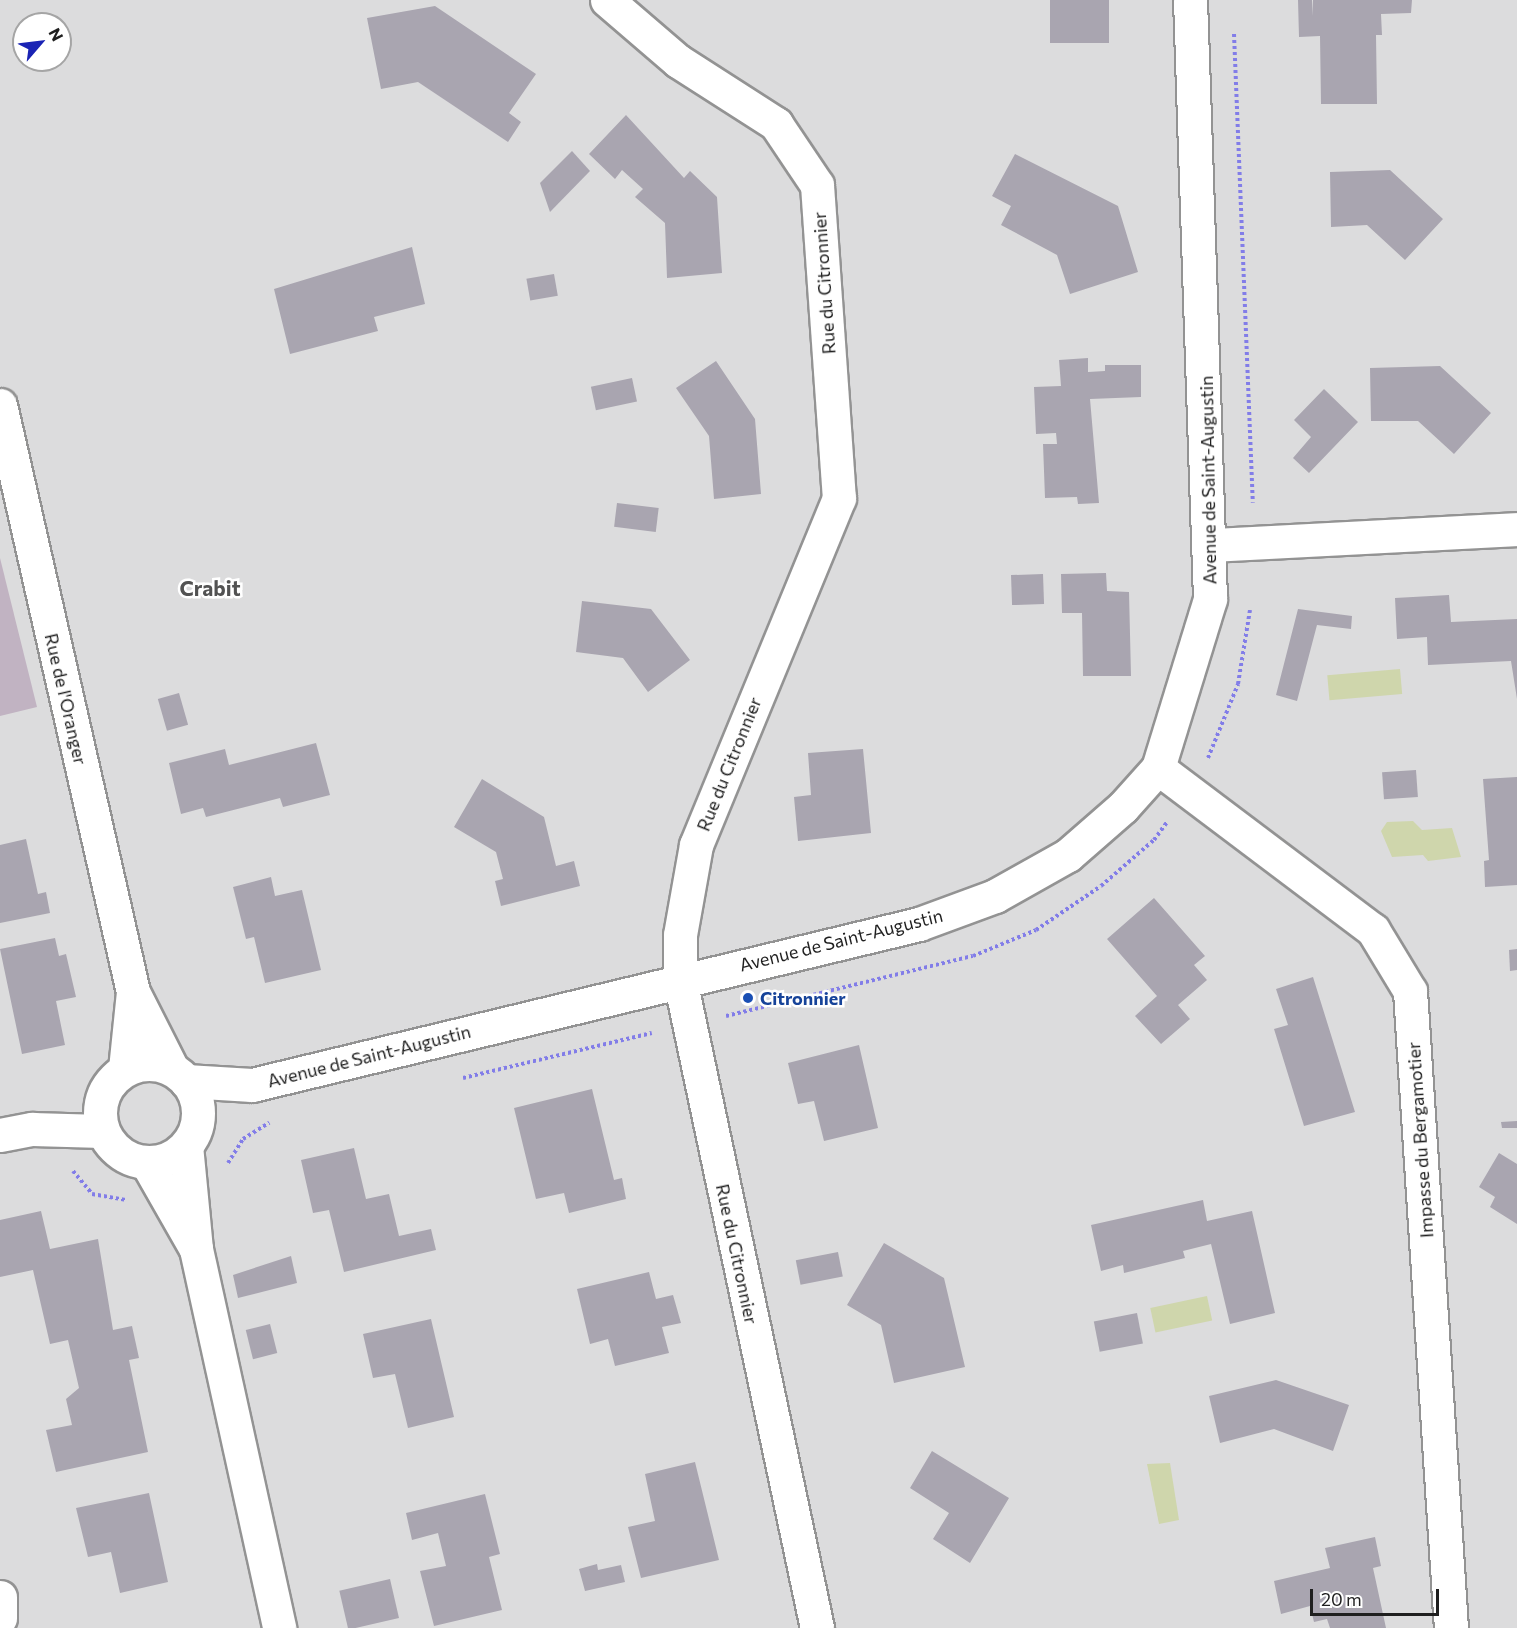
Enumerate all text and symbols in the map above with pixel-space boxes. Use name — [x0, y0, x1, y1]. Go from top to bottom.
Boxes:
north arrow — [12, 12, 72, 72]
text: N — [45, 24, 68, 44]
street label: Rue du Citronnier — [808, 211, 840, 355]
street label: Avenue de Saint-Augustin — [1195, 375, 1221, 585]
district label: Crabit — [179, 575, 241, 601]
street label: Rue de l'Oranger — [40, 631, 92, 767]
street label: Rue du Citronnier — [692, 694, 766, 834]
street label: Avenue de Saint-Augustin — [737, 904, 945, 976]
place label: Citronnier — [760, 987, 846, 1009]
marker: Citronnier — [741, 991, 755, 1005]
street label: Avenue de Saint-Augustin — [265, 1020, 473, 1092]
street label: Impasse du Bergamotier — [1402, 1041, 1438, 1239]
street label: Rue du Citronnier — [712, 1182, 762, 1326]
scale bar — [1313, 1577, 1442, 1615]
text: 20 m — [1321, 1588, 1362, 1610]

